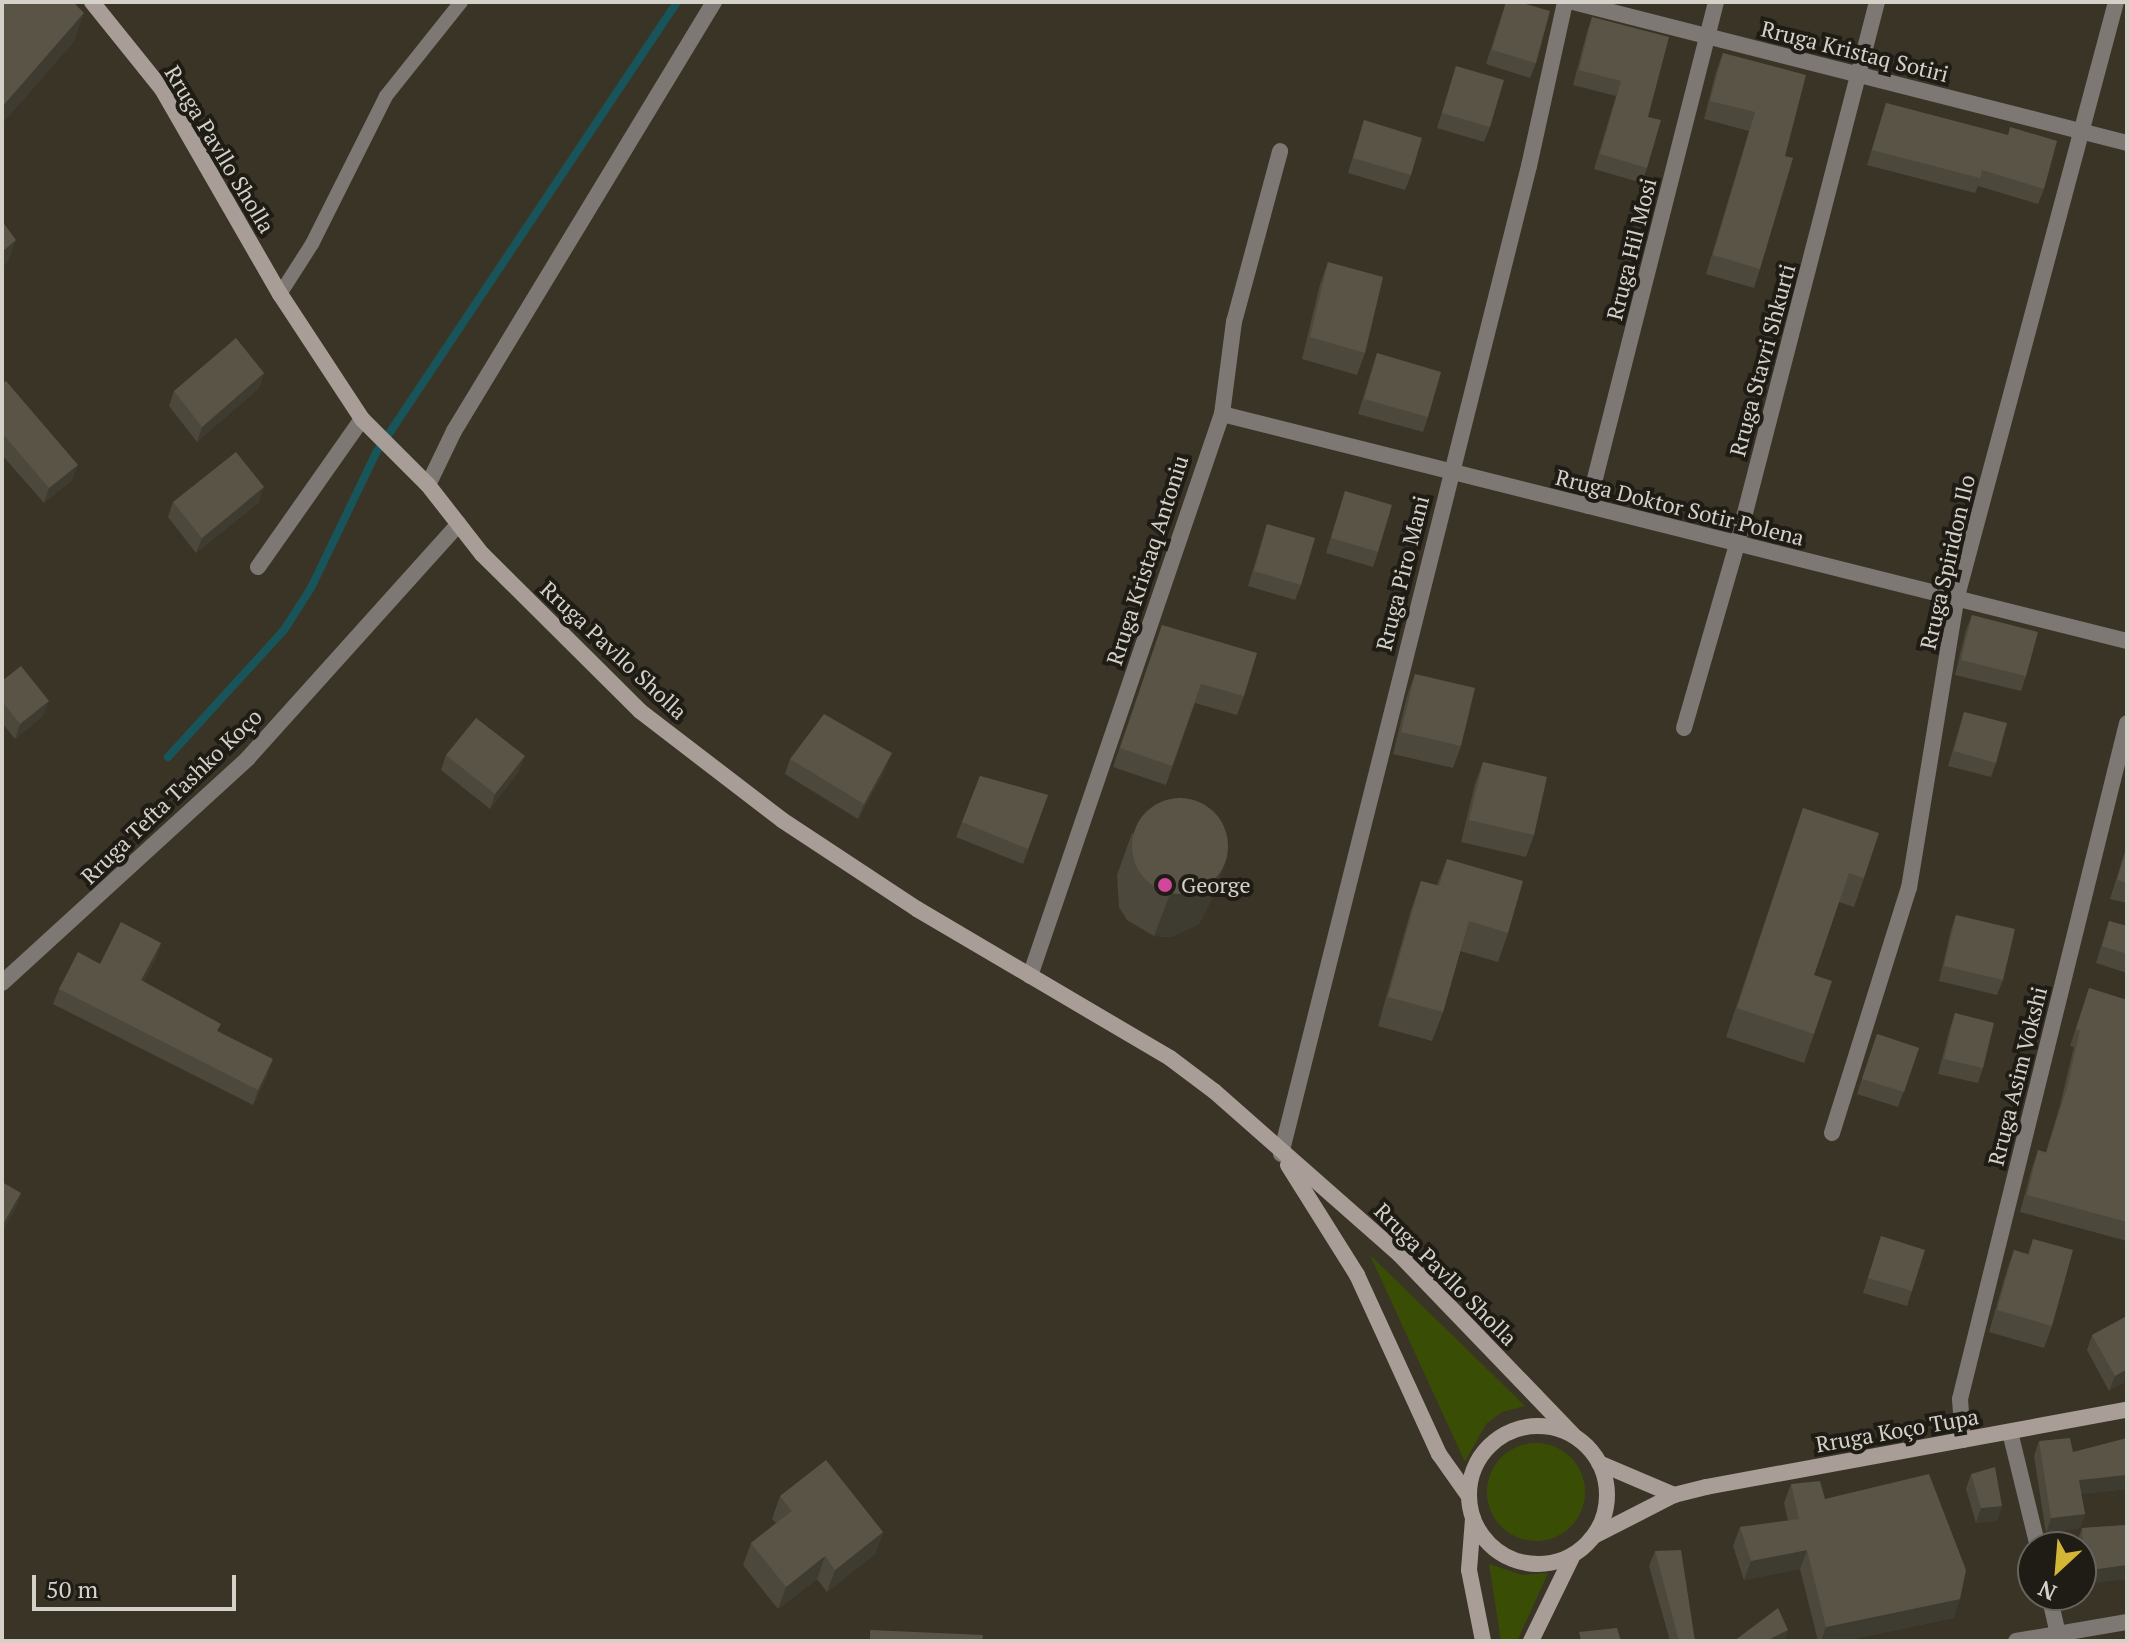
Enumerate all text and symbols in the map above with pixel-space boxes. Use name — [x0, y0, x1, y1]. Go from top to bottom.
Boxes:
street label: Rruga Kristaq Sotiri — [1759, 15, 1951, 87]
street label: Rruga Pavllo Sholla — [160, 61, 280, 237]
street label: Rruga Hil Mosi — [1601, 175, 1661, 323]
street label: Rruga Stavri Shkurti — [1724, 261, 1800, 459]
street label: Rruga Kristaq Antoniu — [1101, 452, 1193, 668]
street label: Rruga Doktor Sotir Polena — [1553, 463, 1807, 551]
street label: Rruga Spiridon Ilo — [1914, 472, 1980, 652]
street label: Rruga Piro Mani — [1370, 493, 1434, 653]
street label: Rruga Pavllo Sholla — [535, 575, 693, 725]
street label: Rruga Tefta Tashko Koço — [75, 703, 267, 889]
place label: George — [1181, 872, 1250, 898]
marker: George — [1156, 876, 1174, 894]
street label: Rruga Asim Vokshi — [1982, 983, 2052, 1169]
street label: Rruga Pavllo Sholla — [1369, 1197, 1523, 1351]
street label: Rruga Koço Tupa — [1813, 1403, 1981, 1457]
north arrow — [2017, 1531, 2097, 1611]
scale bar — [36, 1559, 240, 1609]
text: 50 m — [46, 1573, 98, 1605]
text: N — [2033, 1575, 2061, 1608]

